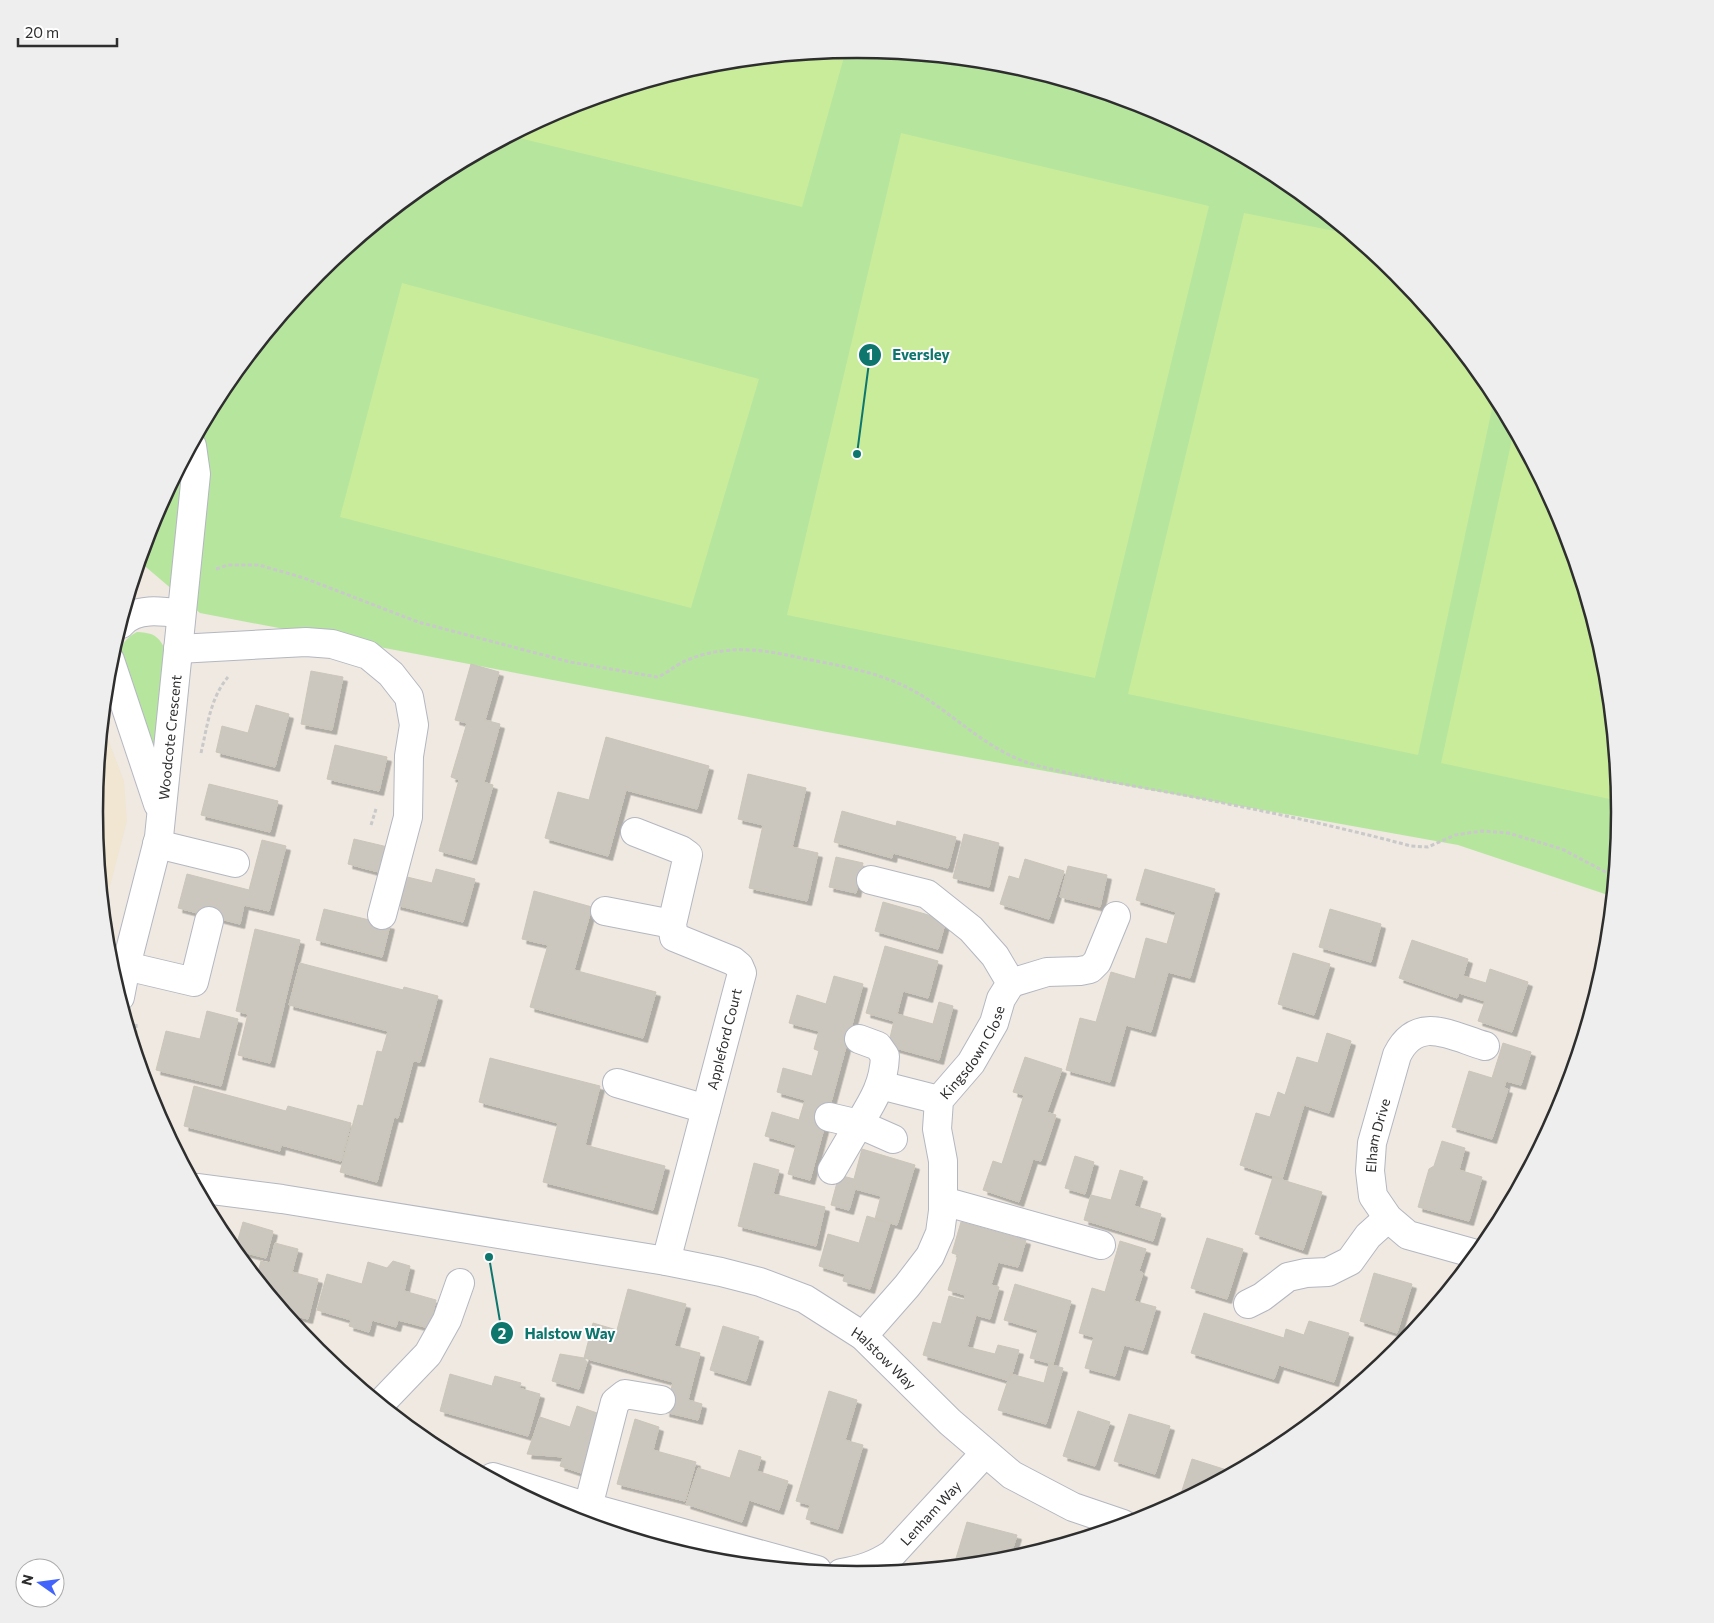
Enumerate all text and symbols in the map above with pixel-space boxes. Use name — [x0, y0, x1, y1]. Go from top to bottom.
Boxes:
scale bar — [18, 15, 116, 47]
text: 20 m — [25, 23, 59, 41]
callout: Eversley — [857, 340, 959, 370]
text: 1 — [867, 345, 873, 363]
text: Eversley — [892, 345, 950, 363]
street label: Woodcote Crescent — [154, 674, 184, 801]
street label: Appleford Court — [703, 986, 745, 1091]
street label: Kingsdown Close — [936, 1004, 1007, 1102]
street label: Elham Drive — [1361, 1096, 1393, 1173]
callout: Halstow Way — [490, 1318, 626, 1348]
street label: Halstow Way — [849, 1323, 920, 1392]
text: 2 — [498, 1324, 506, 1342]
text: Halstow Way — [524, 1324, 616, 1342]
street label: Lenham Way — [896, 1477, 964, 1549]
north arrow — [15, 1558, 65, 1608]
text: N — [17, 1573, 36, 1587]

